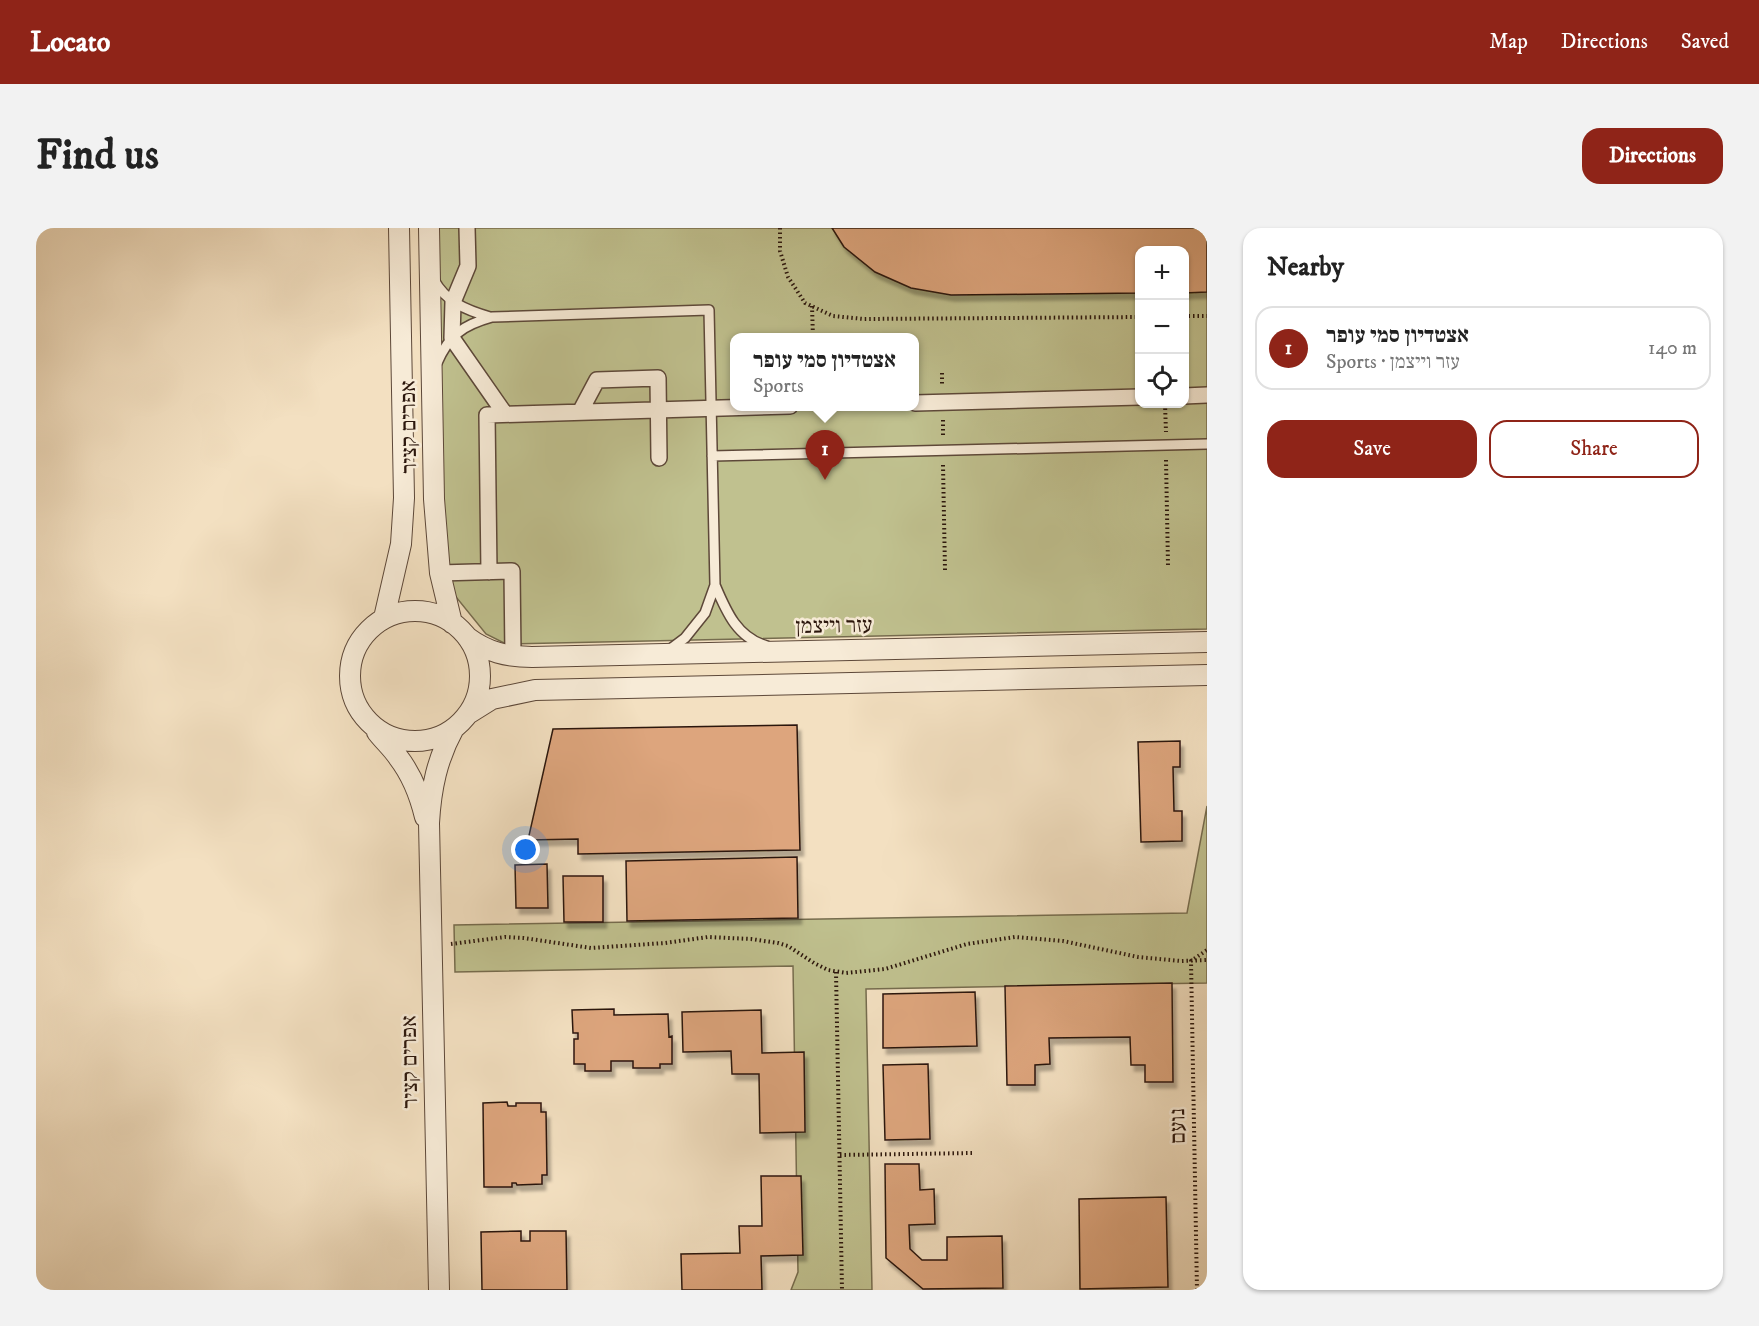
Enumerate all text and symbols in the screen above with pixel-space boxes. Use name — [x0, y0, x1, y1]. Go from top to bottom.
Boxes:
text: Locato — [30, 25, 110, 60]
text: Map — [1489, 29, 1528, 55]
text: Directions — [1561, 29, 1648, 55]
text: Saved — [1681, 29, 1729, 55]
button: Directions — [1582, 128, 1723, 184]
text: Find us — [36, 130, 159, 182]
map controls — [1135, 246, 1189, 408]
button: + — [1135, 246, 1189, 300]
text: Nearby — [1267, 251, 1344, 284]
button: − — [1135, 300, 1189, 354]
text: אצטדיון סמי עופר — [1326, 322, 1469, 349]
popup — [730, 333, 919, 411]
text: 1 — [1285, 336, 1292, 361]
text: 140 m — [1648, 336, 1697, 361]
text: אצטדיון סמי עופר — [753, 347, 896, 374]
text: Sports · עזר וייצמן — [1326, 350, 1460, 375]
button: locate — [1135, 354, 1189, 408]
text: Sports — [753, 374, 804, 399]
street label: אפרים קציר — [395, 380, 423, 474]
button: Save — [1267, 420, 1477, 478]
button: Share — [1489, 420, 1699, 478]
pin: 1 — [806, 430, 844, 480]
street label: עזר וייצמן — [795, 612, 873, 640]
your location — [511, 835, 540, 864]
street label: אפרים קציר — [396, 1015, 424, 1109]
street label: נועם — [1164, 1108, 1192, 1144]

